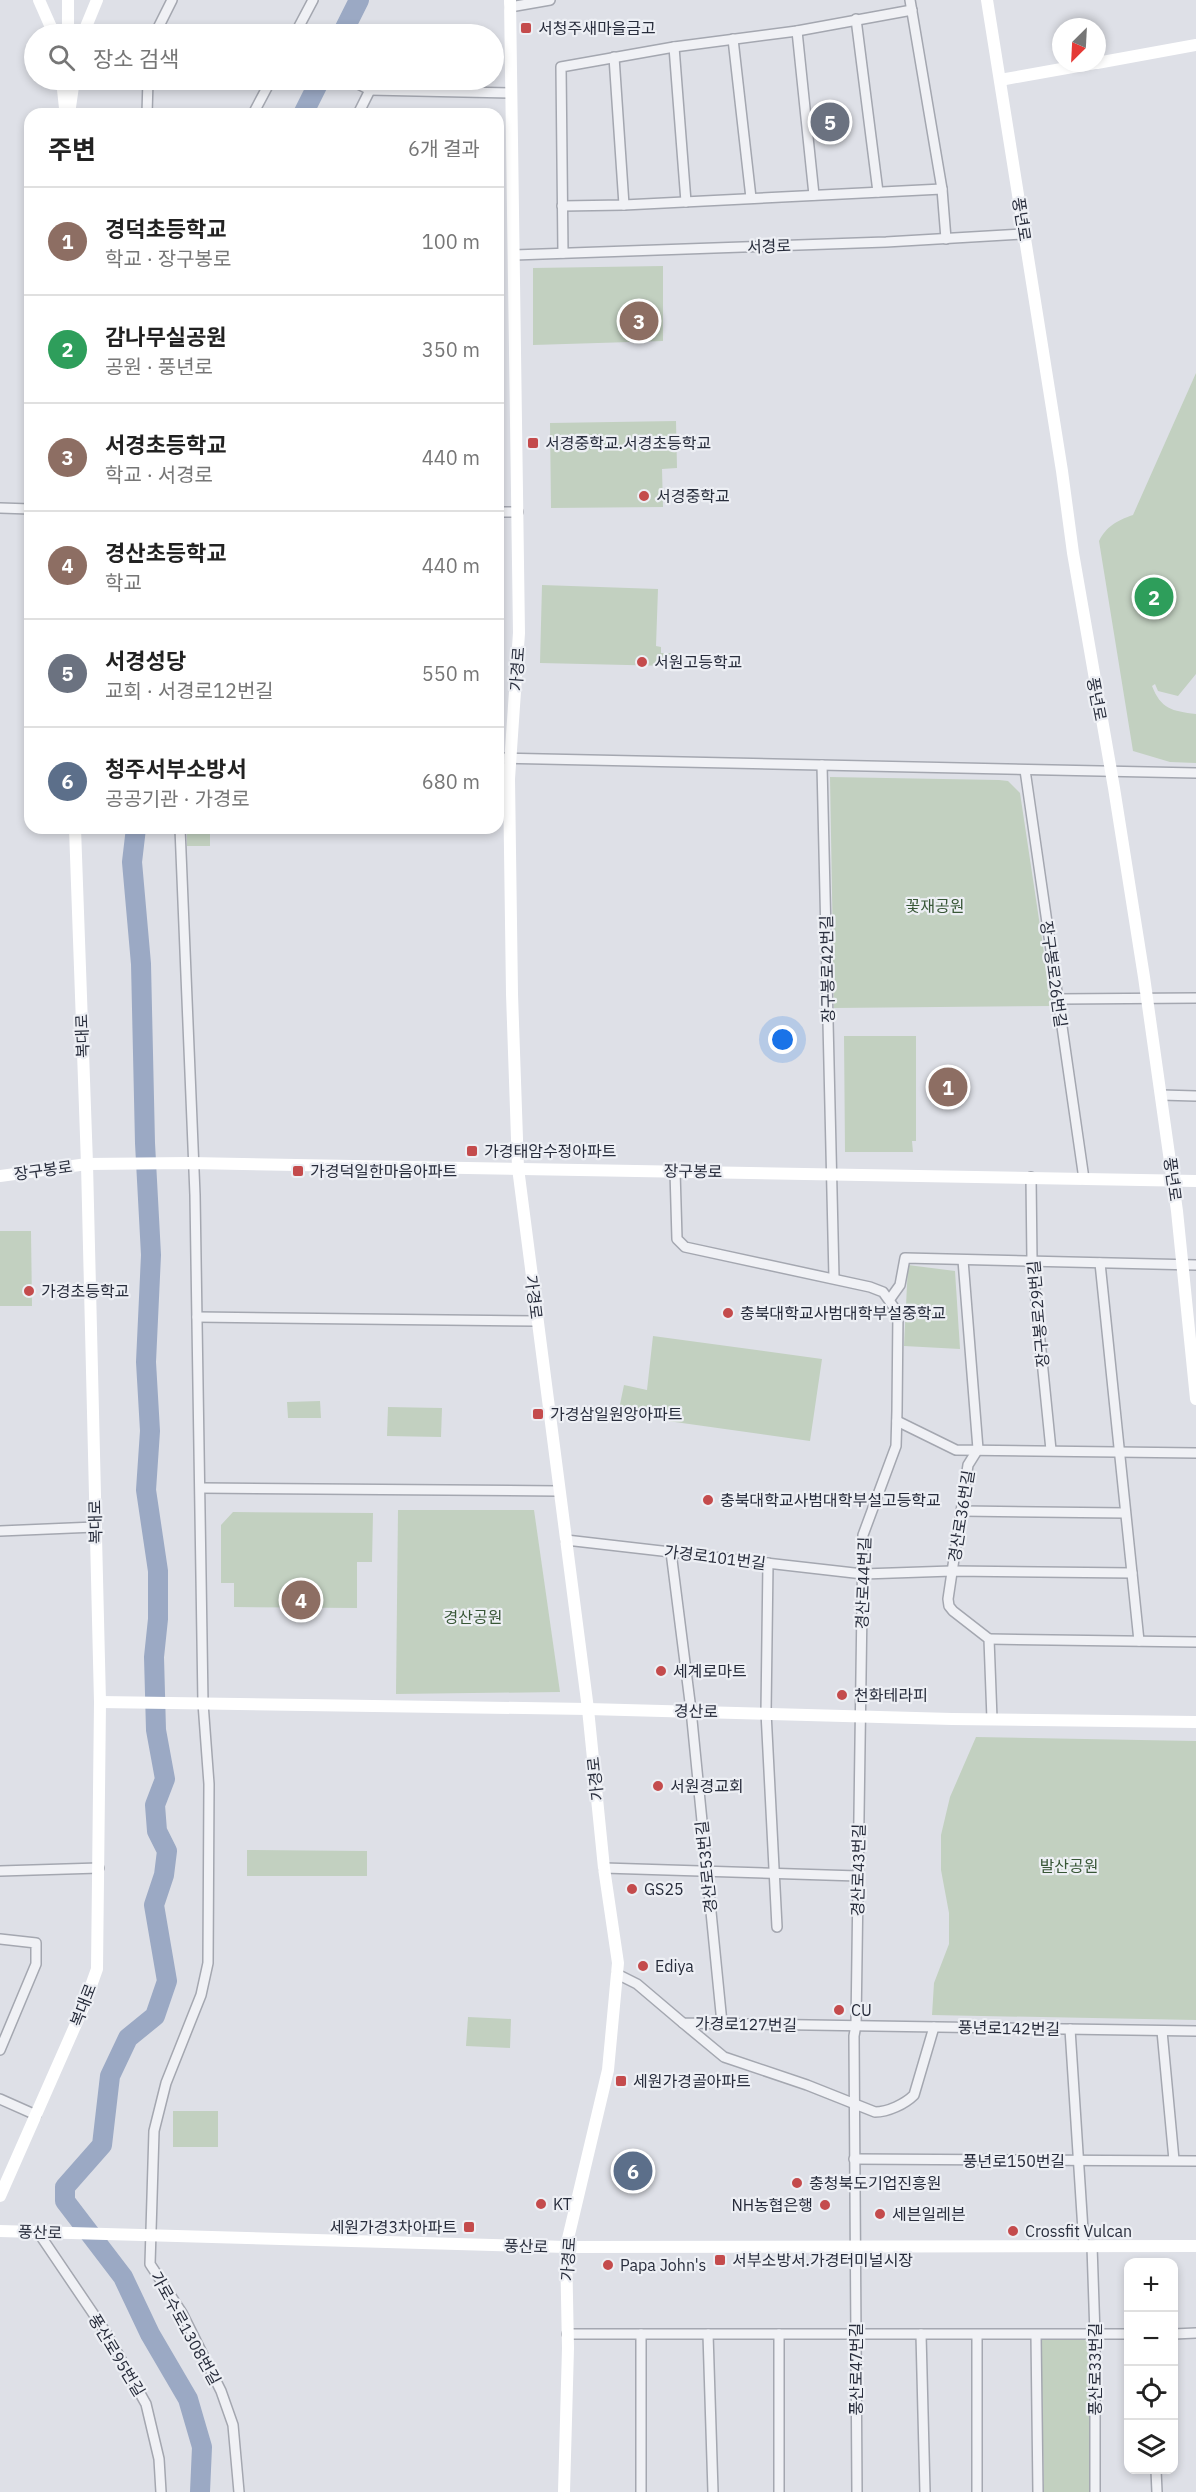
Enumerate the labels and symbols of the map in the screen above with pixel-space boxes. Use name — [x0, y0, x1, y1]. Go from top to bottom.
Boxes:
place label: 서청주새마을금고 — [538, 18, 656, 38]
north arrow — [1052, 18, 1106, 72]
marker: 서청주새마을금고 — [519, 21, 533, 35]
pin: 5 — [810, 100, 850, 144]
street label: 풍년로 — [1009, 196, 1035, 243]
street label: 서경로 — [747, 235, 792, 257]
pin: 3 — [620, 298, 658, 344]
place label: 서경중학교.서경초등학교 — [545, 433, 711, 453]
marker: 서경중학교.서경초등학교 — [526, 436, 540, 450]
place label: 서경중학교 — [656, 486, 730, 506]
marker: 서경중학교 — [637, 489, 651, 503]
pin: 2 — [1134, 574, 1174, 620]
street label: 가경로 — [505, 646, 529, 692]
place label: 서원고등학교 — [654, 652, 742, 672]
marker: 서원고등학교 — [635, 655, 649, 669]
street label: 풍년로 — [1083, 675, 1111, 723]
park label: 꽃재공원 — [906, 896, 964, 916]
street label: 장구봉로42번길 — [816, 915, 838, 1023]
street label: 장구봉로26번길 — [1037, 919, 1071, 1029]
street label: 복대로 — [71, 1013, 93, 1058]
your location — [768, 1025, 797, 1054]
pin: 1 — [928, 1064, 968, 1110]
place label: 가경태암수정아파트 — [484, 1141, 616, 1161]
marker: 가경태암수정아파트 — [465, 1144, 479, 1158]
street label: 장구봉로 — [12, 1156, 74, 1184]
street label: 풍년로 — [1160, 1156, 1186, 1203]
street label: 장구봉로 — [663, 1160, 723, 1182]
place label: 가경덕일한마음아파트 — [310, 1161, 457, 1181]
marker: 가경덕일한마음아파트 — [291, 1164, 305, 1178]
street label: 장구봉로29번길 — [1023, 1260, 1053, 1368]
street label: 가경로 — [521, 1274, 547, 1320]
place label: 가경초등학교 — [41, 1281, 129, 1301]
marker: 가경초등학교 — [22, 1284, 36, 1298]
place label: 충북대학교사범대학부설중학교 — [740, 1303, 946, 1323]
marker: 충북대학교사범대학부설중학교 — [721, 1306, 735, 1320]
place label: 가경삼일원앙아파트 — [550, 1404, 682, 1424]
marker: 가경삼일원앙아파트 — [531, 1407, 545, 1421]
street label: 경산로36번길 — [944, 1469, 978, 1563]
place label: 충북대학교사범대학부설고등학교 — [720, 1490, 941, 1510]
marker: 충북대학교사범대학부설고등학교 — [701, 1493, 715, 1507]
street label: 복대로 — [85, 1499, 105, 1544]
street label: 경산로44번길 — [851, 1536, 875, 1630]
street label: 가경로101번길 — [663, 1541, 767, 1573]
pin: 4 — [282, 1578, 320, 1622]
park label: 경산공원 — [444, 1607, 502, 1627]
place label: 세계로마트 — [673, 1661, 747, 1681]
marker: 세계로마트 — [654, 1664, 668, 1678]
place label: 천화테라피 — [854, 1685, 928, 1705]
marker: 천화테라피 — [835, 1688, 849, 1702]
street label: 경산로 — [674, 1701, 719, 1721]
street label: 가경로 — [583, 1756, 607, 1802]
place label: 서원경교회 — [670, 1776, 744, 1796]
marker: 서원경교회 — [651, 1779, 665, 1793]
street label: 경산로53번길 — [691, 1820, 721, 1914]
street label: 경산로43번길 — [847, 1823, 869, 1917]
park label: 발산공원 — [1040, 1856, 1098, 1876]
place label: GS25 — [644, 1879, 684, 1899]
marker: GS25 — [625, 1882, 639, 1896]
place label: Ediya — [655, 1956, 694, 1976]
marker: Ediya — [636, 1959, 650, 1973]
street label: 복대로 — [66, 1981, 100, 2029]
place label: CU — [851, 2000, 872, 2020]
marker: CU — [832, 2003, 846, 2017]
street label: 가경로127번길 — [695, 2013, 797, 2035]
street label: 풍년로142번길 — [958, 2017, 1060, 2039]
place label: 세원가경골아파트 — [633, 2071, 751, 2091]
marker: 세원가경골아파트 — [614, 2074, 628, 2088]
pin: 6 — [614, 2148, 652, 2194]
street label: 풍년로150번길 — [963, 2151, 1065, 2171]
place label: 충청북도기업진흥원 — [809, 2173, 941, 2193]
marker: 충청북도기업진흥원 — [790, 2176, 804, 2190]
place label: KT — [553, 2194, 572, 2214]
place label: NH농협은행 — [731, 2195, 813, 2215]
marker: KT — [534, 2197, 548, 2211]
marker: NH농협은행 — [818, 2198, 832, 2212]
place label: 세븐일레븐 — [892, 2204, 966, 2224]
marker: 세븐일레븐 — [873, 2207, 887, 2221]
place label: 세원가경3차아파트 — [330, 2217, 457, 2237]
marker: 세원가경3차아파트 — [462, 2220, 476, 2234]
street label: 풍산로 — [18, 2221, 63, 2243]
place label: Crossfit Vulcan — [1025, 2221, 1132, 2241]
marker: Crossfit Vulcan — [1006, 2224, 1020, 2238]
street label: 풍산로 — [504, 2235, 549, 2257]
street label: 가경로 — [556, 2236, 580, 2282]
place label: 서부소방서.가경터미널시장 — [732, 2250, 913, 2270]
marker: 서부소방서.가경터미널시장 — [713, 2253, 727, 2267]
place label: Papa John's — [620, 2255, 706, 2275]
marker: Papa John's — [601, 2258, 615, 2272]
street label: 가로수로1308번길 — [147, 2268, 225, 2388]
street label: 풍산로95번길 — [85, 2310, 149, 2400]
street label: 풍산로47번길 — [846, 2323, 866, 2415]
street label: 풍산로33번길 — [1085, 2323, 1105, 2415]

